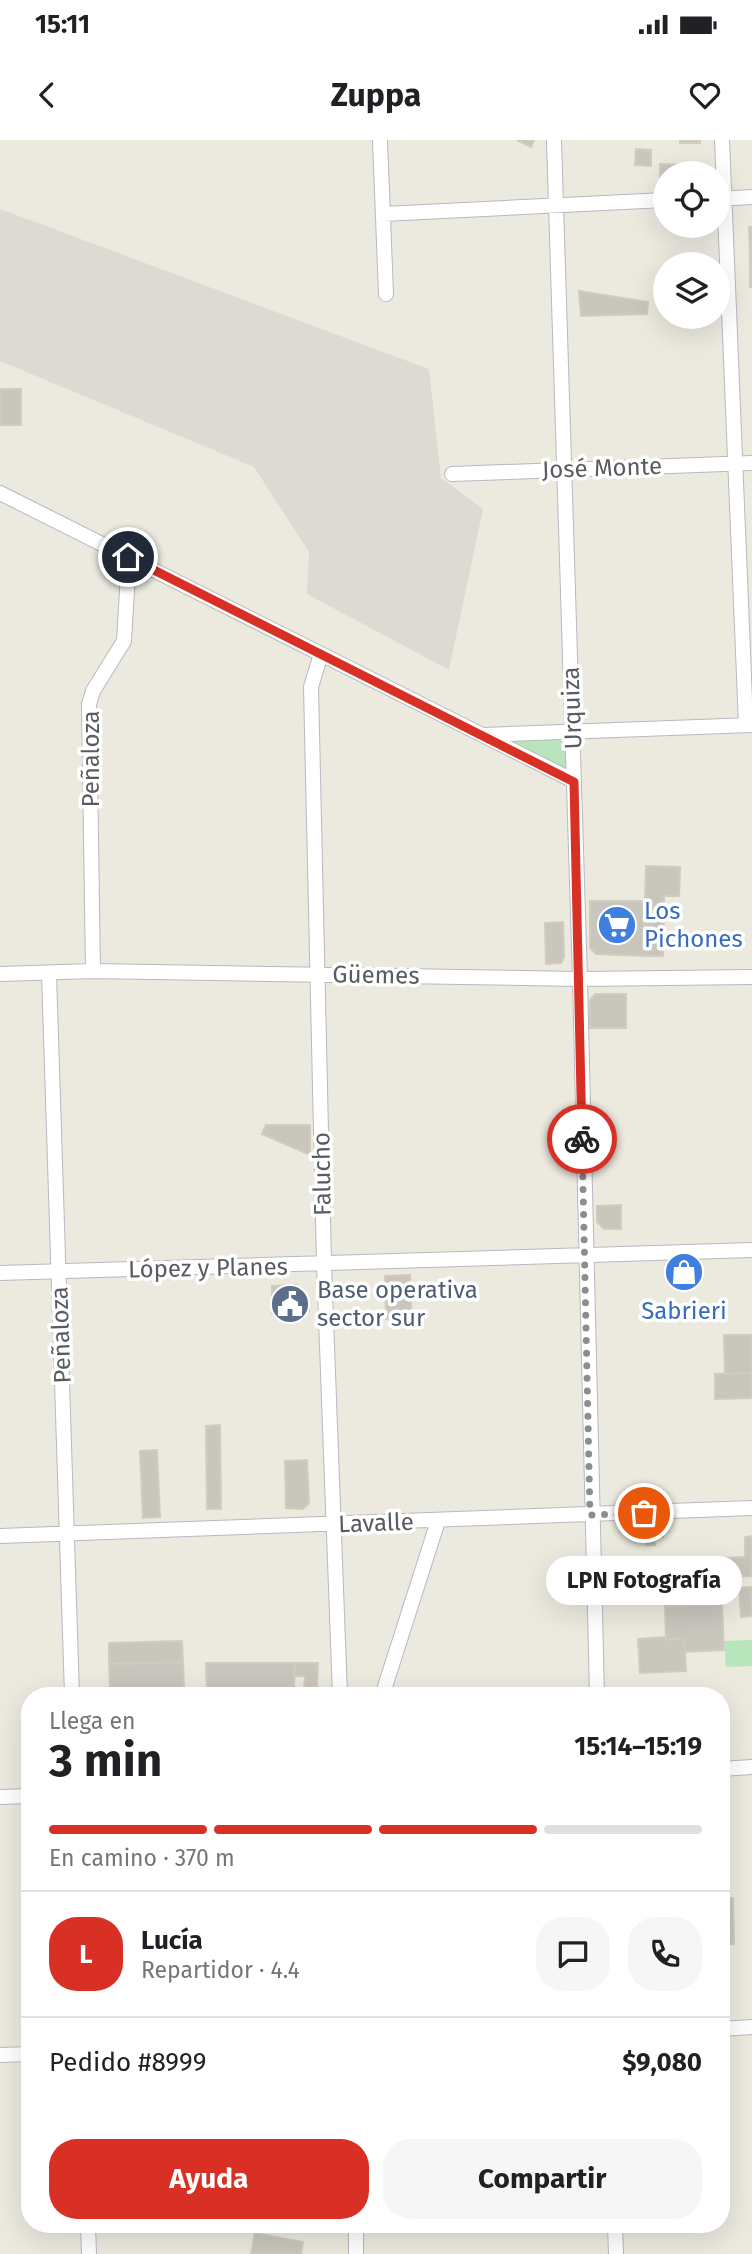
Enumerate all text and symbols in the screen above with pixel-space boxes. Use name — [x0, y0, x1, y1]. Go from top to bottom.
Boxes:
text: 15:11 — [35, 9, 90, 40]
icon: back — [28, 76, 66, 114]
text: Zuppa — [331, 76, 421, 114]
icon: heart — [686, 76, 724, 114]
map controls — [653, 161, 730, 329]
button: locate — [653, 161, 730, 238]
button: layers — [653, 252, 730, 329]
street label: José Monte — [541, 452, 663, 484]
pin — [98, 527, 158, 587]
icon: home — [109, 538, 147, 576]
street label: Urquiza — [557, 666, 587, 750]
street label: Peñaloza — [77, 710, 105, 808]
place label: Los Pichones — [644, 897, 743, 953]
supermarket icon: Los Pichones — [596, 904, 638, 946]
street label: Güemes — [332, 960, 420, 990]
courier — [547, 1104, 617, 1174]
icon: bike — [563, 1120, 601, 1158]
street label: Falucho — [307, 1132, 337, 1216]
shop icon: Sabrieri — [663, 1251, 705, 1293]
street label: López y Planes — [128, 1253, 288, 1283]
place label: Base operativa sector sur — [317, 1276, 478, 1332]
public building icon: Base operativa sector sur — [269, 1283, 311, 1325]
street label: Peñaloza — [45, 1286, 77, 1384]
place label: Sabrieri — [641, 1297, 727, 1325]
pin — [614, 1483, 674, 1543]
icon: bag — [625, 1494, 663, 1532]
street label: Lavalle — [338, 1508, 414, 1538]
callout: LPN Fotografía — [546, 1555, 742, 1604]
text: LPN Fotografía — [567, 1566, 721, 1594]
text: Llega en — [49, 1707, 135, 1735]
text: 15:14–15:19 — [574, 1731, 702, 1762]
text: 3 min — [49, 1733, 162, 1788]
text: En camino · 370 m — [49, 1844, 235, 1872]
button: chat — [536, 1917, 610, 1991]
button: phone — [628, 1917, 702, 1991]
text: Lucía — [141, 1925, 203, 1956]
text: L — [79, 1939, 93, 1970]
text: Repartidor · 4.4 — [141, 1956, 300, 1984]
text: Pedido #8999 — [49, 2047, 206, 2078]
text: $9,080 — [622, 2047, 702, 2078]
button: Ayuda — [49, 2139, 369, 2219]
button: Compartir — [383, 2139, 702, 2219]

